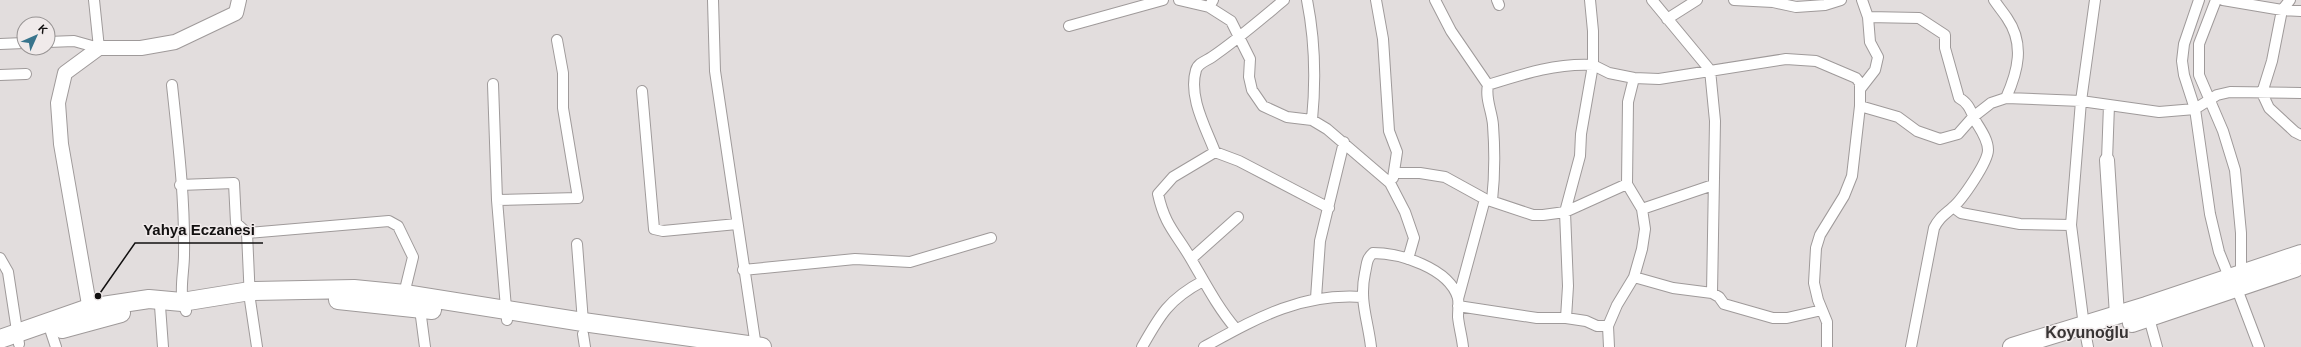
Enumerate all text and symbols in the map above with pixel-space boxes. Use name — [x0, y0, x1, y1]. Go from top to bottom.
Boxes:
north arrow — [16, 16, 56, 56]
text: K — [36, 22, 50, 36]
callout: Yahya Eczanesi — [135, 216, 263, 243]
text: Yahya Eczanesi — [143, 221, 255, 238]
district label: Koyunoğlu — [2045, 324, 2129, 341]

